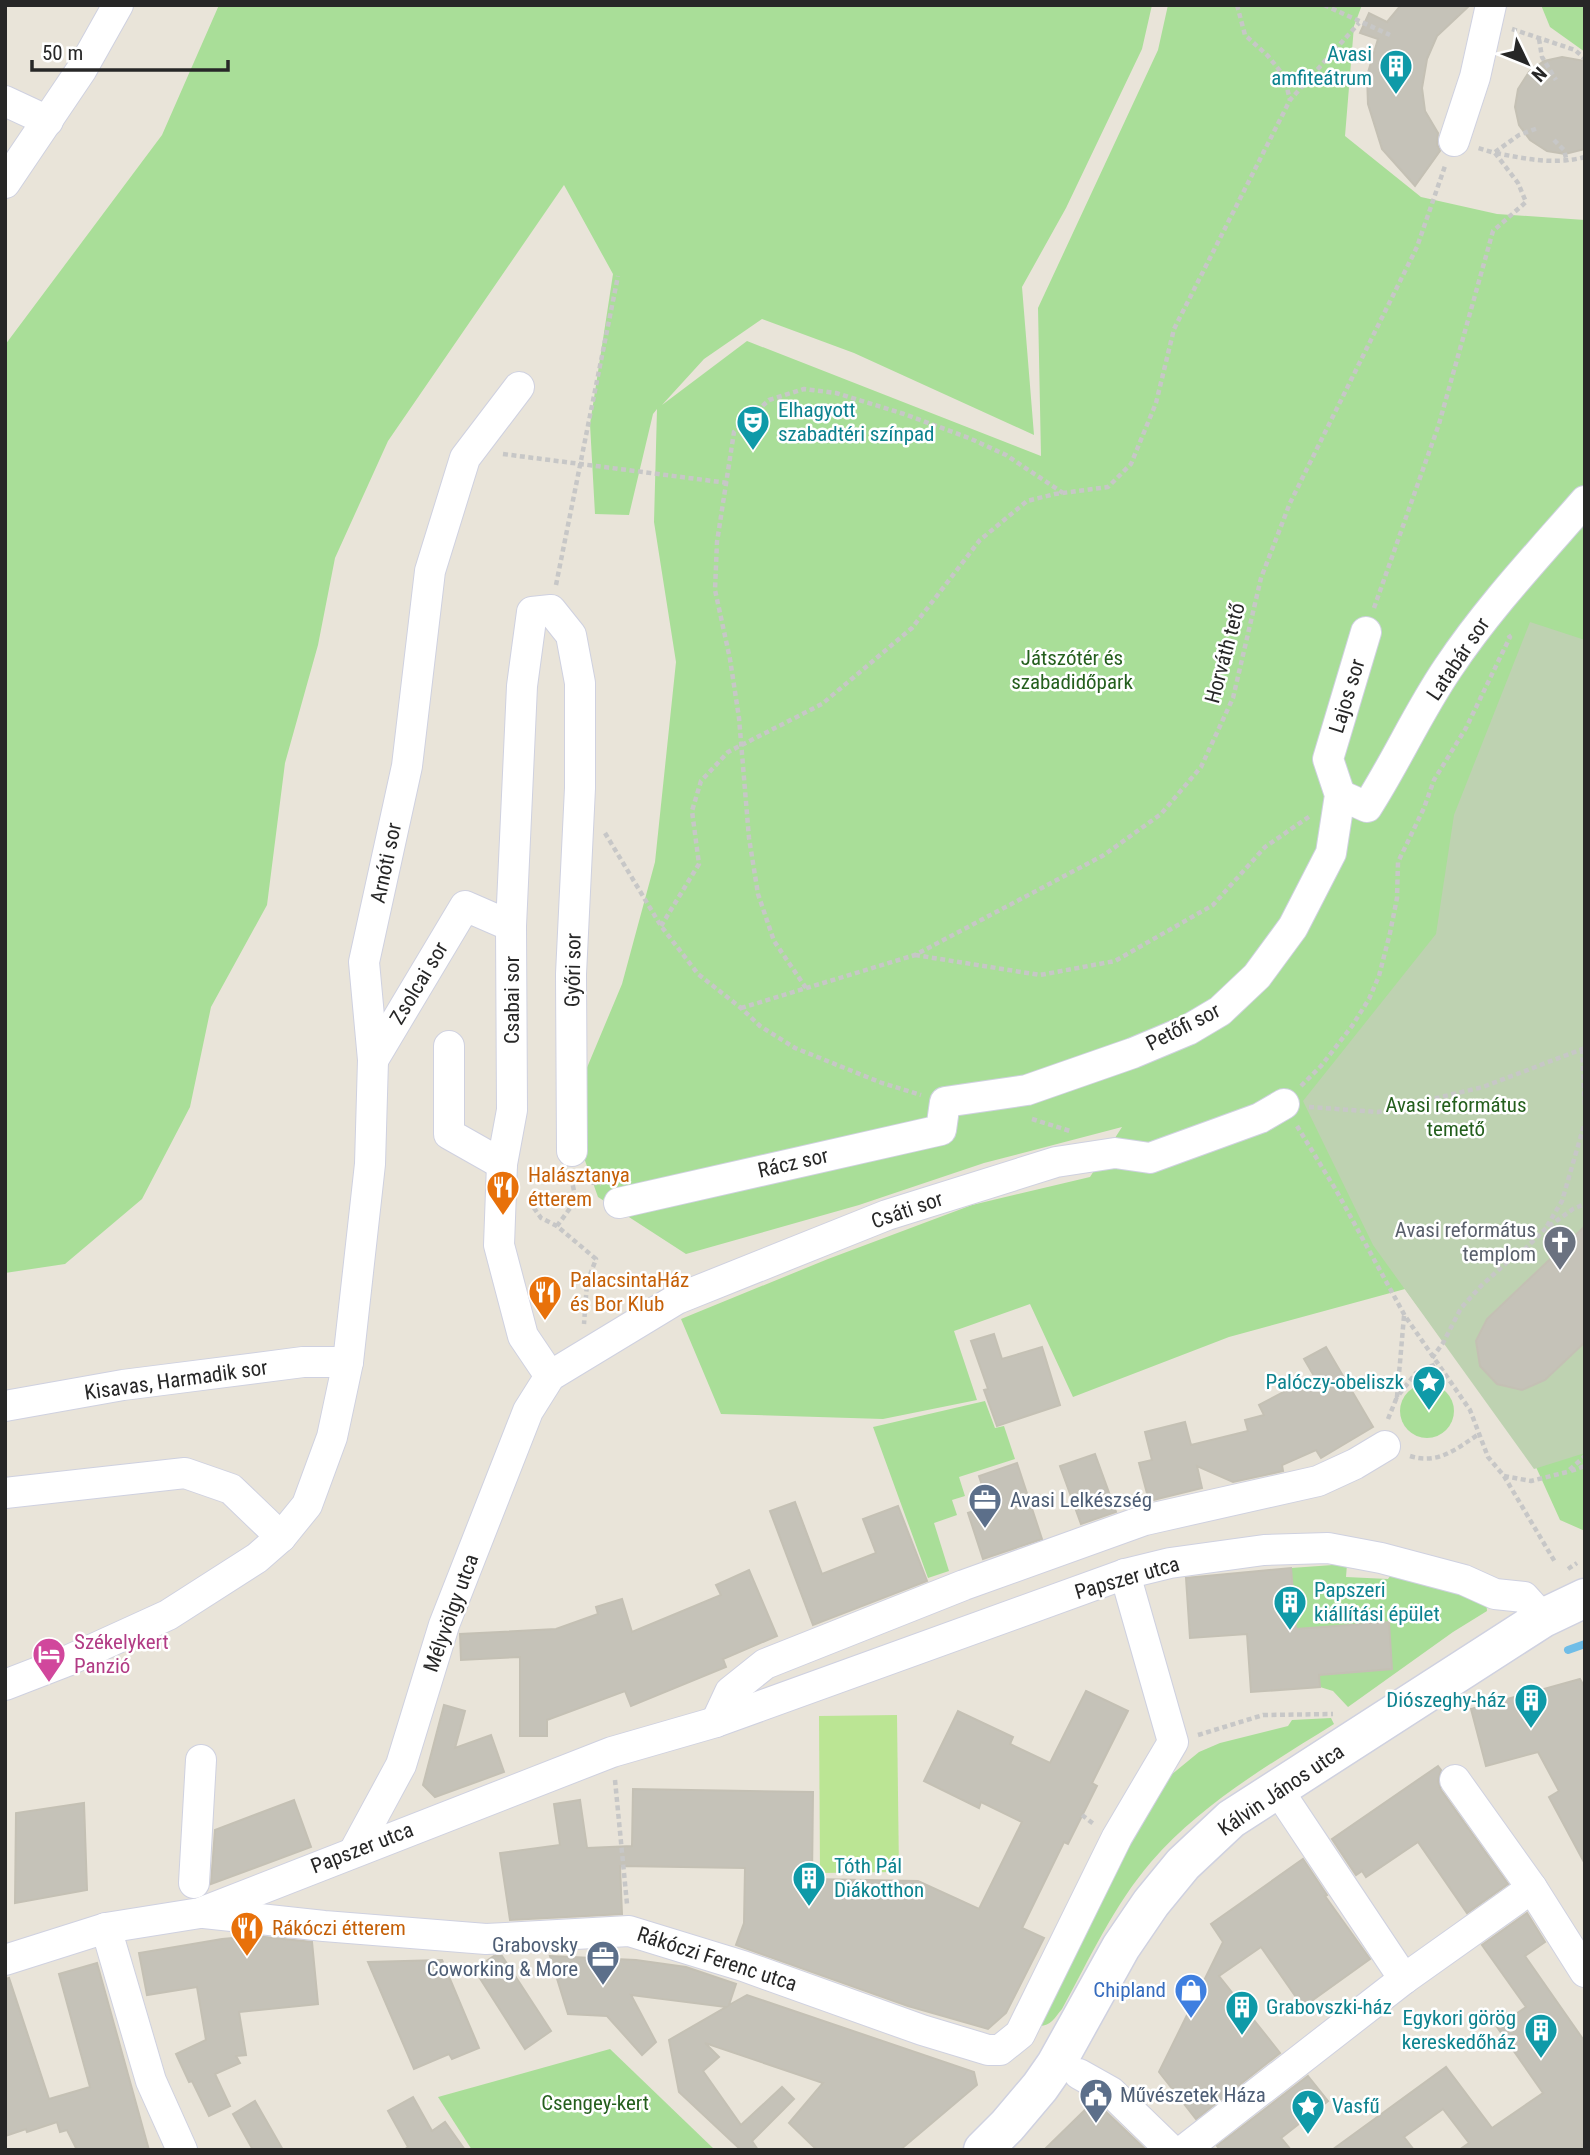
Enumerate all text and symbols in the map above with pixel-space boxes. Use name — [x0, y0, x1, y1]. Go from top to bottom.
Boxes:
scale bar — [32, 28, 228, 72]
north arrow — [1492, 28, 1562, 98]
text: 50 m — [42, 41, 83, 65]
place label: Avasi amfiteátrum — [1271, 42, 1372, 90]
building icon: Avasi amfiteátrum — [1377, 47, 1415, 96]
text: N — [1527, 62, 1551, 86]
place label: Elhagyott szabadtéri színpad — [778, 398, 935, 446]
theatre icon: Elhagyott szabadtéri színpad — [734, 403, 772, 452]
street label: Horváth tető — [1200, 600, 1250, 706]
street label: Latabár sor — [1422, 613, 1494, 705]
park label: Játszótér és szabadidőpark — [1011, 646, 1133, 694]
street label: Lajos sor — [1324, 656, 1370, 736]
street label: Arnóti sor — [366, 821, 406, 905]
street label: Győri sor — [560, 933, 586, 1007]
street label: Zsolcai sor — [385, 937, 453, 1029]
street label: Csabai sor — [500, 956, 524, 1044]
street label: Petőfi sor — [1142, 998, 1224, 1056]
park label: Avasi református temető — [1385, 1093, 1527, 1141]
street label: Rácz sor — [755, 1143, 831, 1183]
place label: Halásztanya étterem — [528, 1163, 630, 1211]
restaurant icon: Halásztanya étterem — [484, 1168, 522, 1217]
street label: Csáti sor — [868, 1187, 946, 1233]
place label: Avasi református templom — [1395, 1218, 1536, 1266]
church icon: Avasi református templom — [1541, 1223, 1579, 1272]
place label: PalacsintaHáz és Bor Klub — [570, 1268, 689, 1316]
restaurant icon: PalacsintaHáz és Bor Klub — [526, 1273, 564, 1322]
street label: Kisavas, Harmadik sor — [83, 1355, 269, 1405]
place icon: Palóczy-obeliszk — [1410, 1363, 1448, 1412]
place label: Palóczy-obeliszk — [1266, 1370, 1405, 1394]
office icon: Avasi Lelkészség — [966, 1481, 1004, 1530]
place label: Avasi Lelkészség — [1010, 1488, 1152, 1512]
street label: Mélyvölgy utca — [419, 1551, 483, 1675]
street label: Papszer utca — [1072, 1552, 1182, 1604]
place label: Papszeri kiállítási épület — [1314, 1578, 1440, 1626]
building icon: Papszeri kiállítási épület — [1271, 1583, 1309, 1632]
place label: Székelykert Panzió — [74, 1630, 169, 1678]
hotel icon: Székelykert Panzió — [30, 1635, 68, 1684]
building icon: Diószeghy-ház — [1512, 1681, 1550, 1730]
place label: Diószeghy-ház — [1386, 1688, 1506, 1712]
street label: Kálvin János utca — [1214, 1739, 1348, 1841]
street label: Papszer utca — [307, 1817, 417, 1879]
place label: Tóth Pál Diákotthon — [834, 1854, 924, 1902]
building icon: Tóth Pál Diákotthon — [790, 1859, 828, 1908]
restaurant icon: Rákóczi étterem — [228, 1909, 266, 1958]
place label: Rákóczi étterem — [272, 1916, 406, 1940]
street label: Rákóczi Ferenc utca — [634, 1922, 800, 1996]
place label: Grabovsky Coworking & More — [427, 1933, 578, 1981]
office icon: Grabovsky Coworking & More — [584, 1938, 622, 1987]
shop icon: Chipland — [1172, 1971, 1210, 2020]
place label: Chipland — [1093, 1978, 1166, 2002]
building icon: Grabovszki-ház — [1223, 1988, 1261, 2037]
place label: Grabovszki-ház — [1266, 1995, 1392, 2019]
place label: Egykori görög kereskedőház — [1402, 2006, 1516, 2054]
building icon: Egykori görög kereskedőház — [1522, 2011, 1560, 2060]
public building icon: Művészetek Háza — [1077, 2076, 1115, 2125]
place label: Művészetek Háza — [1120, 2083, 1266, 2107]
place icon: Vasfű — [1289, 2087, 1327, 2136]
park label: Csengey-kert — [541, 2091, 649, 2115]
place label: Vasfű — [1332, 2094, 1380, 2118]

